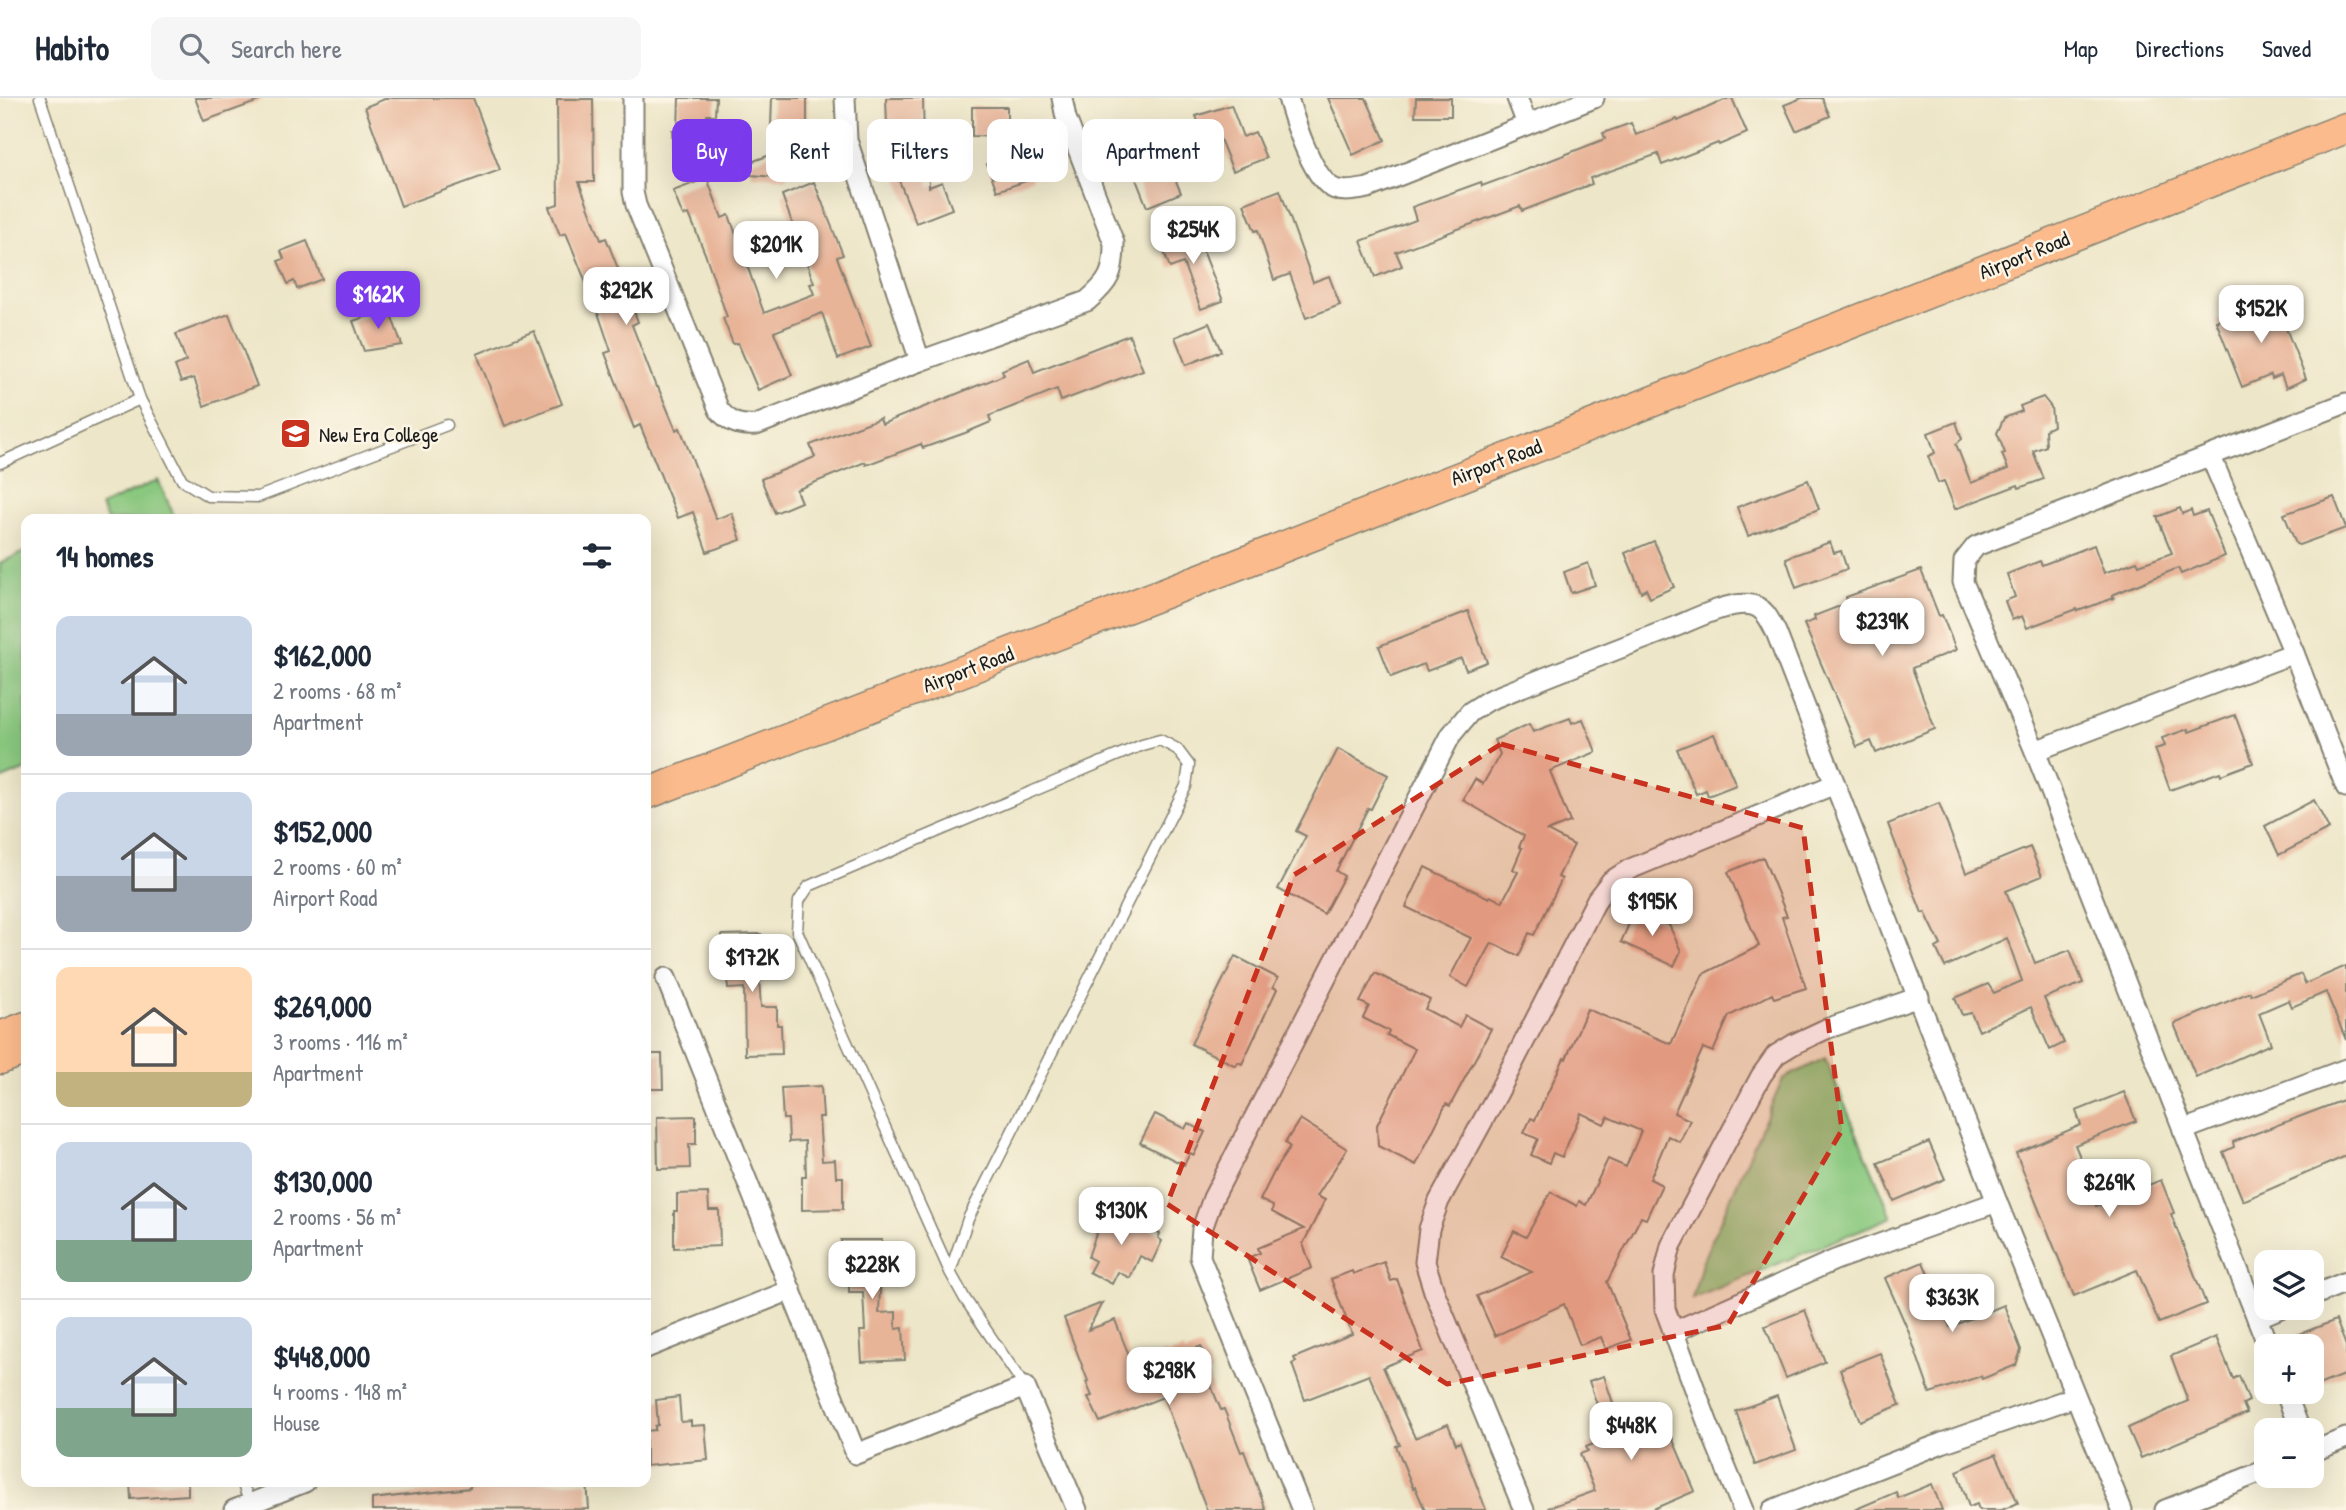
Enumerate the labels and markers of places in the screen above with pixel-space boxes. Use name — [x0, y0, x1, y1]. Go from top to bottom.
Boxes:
pin: $254K — [1144, 206, 1242, 266]
pin: $201K — [727, 222, 825, 281]
pin: $292K — [577, 268, 675, 327]
pin: $162K — [329, 272, 427, 331]
pin: $152K — [2212, 286, 2310, 345]
school or university icon: New Era College — [279, 417, 313, 451]
place label: New Era College — [319, 420, 439, 449]
pin: $239K — [1833, 598, 1931, 658]
pin: $195K — [1603, 878, 1701, 938]
pin: $172K — [703, 934, 801, 994]
pin: $269K — [2060, 1160, 2158, 1219]
pin: $130K — [1072, 1188, 1170, 1247]
pin: $228K — [823, 1242, 921, 1301]
pin: $363K — [1903, 1274, 2001, 1334]
pin: $298K — [1120, 1348, 1218, 1407]
pin: $448K — [1582, 1402, 1680, 1462]

